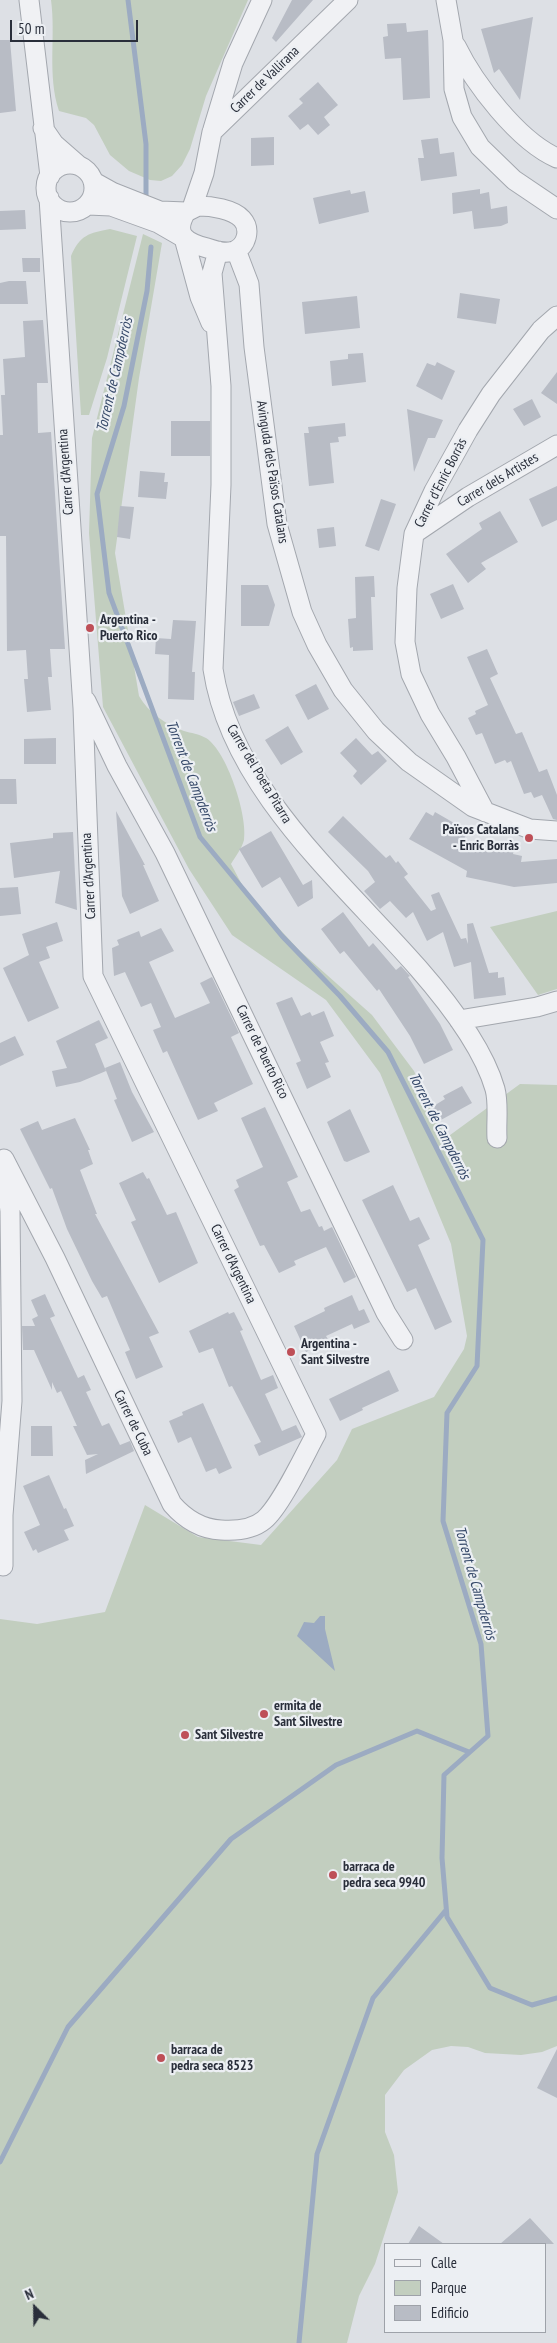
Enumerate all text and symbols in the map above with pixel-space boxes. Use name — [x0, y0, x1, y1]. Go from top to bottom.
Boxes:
scale bar — [12, 10, 140, 42]
text: 50 m — [18, 19, 44, 38]
street label: Carrer de Vallirana — [227, 43, 303, 117]
water label: Torrent de Campderròs — [93, 316, 137, 434]
street label: Avinguda dels Països Catalans — [252, 399, 292, 545]
street label: Carrer d'Argentina — [55, 428, 77, 516]
street label: Carrer d'Enric Borràs — [411, 435, 471, 531]
street label: Carrer dels Artistes — [454, 449, 542, 511]
place label: Argentina - Puerto Rico — [100, 612, 157, 644]
marker: Argentina - Puerto Rico — [84, 622, 96, 634]
water label: Torrent de Campderròs — [162, 718, 220, 834]
street label: Carrer del Poeta Pitarra — [223, 722, 295, 826]
place label: Països Catalans - Enric Borràs — [443, 822, 519, 854]
street label: Carrer d'Argentina — [78, 832, 100, 920]
marker: Països Catalans - Enric Borràs — [523, 832, 535, 844]
street label: Carrer de Puerto Rico — [232, 1002, 292, 1102]
water label: Torrent de Campderròs — [404, 1070, 474, 1182]
street label: Carrer d'Argentina — [207, 1222, 259, 1306]
place label: Argentina - Sant Silvestre — [301, 1336, 369, 1368]
marker: Argentina - Sant Silvestre — [285, 1346, 297, 1358]
street label: Carrer de Cuba — [110, 1387, 156, 1459]
water label: Torrent de Campderròs — [450, 1524, 500, 1642]
place label: ermita de Sant Silvestre — [274, 1698, 342, 1730]
marker: ermita de Sant Silvestre — [258, 1708, 270, 1720]
place label: Sant Silvestre — [195, 1727, 263, 1743]
marker: Sant Silvestre — [179, 1729, 191, 1741]
place label: barraca de pedra seca 9940 — [343, 1859, 425, 1891]
marker: barraca de pedra seca 9940 — [327, 1869, 339, 1881]
place label: barraca de pedra seca 8523 — [171, 2042, 253, 2074]
marker: barraca de pedra seca 8523 — [155, 2052, 167, 2064]
legend — [384, 2243, 547, 2333]
text: Calle — [431, 2253, 457, 2272]
text: Parque — [431, 2278, 467, 2297]
north arrow — [10, 2283, 60, 2333]
text: N — [22, 2284, 36, 2304]
text: Edificio — [431, 2303, 469, 2322]

